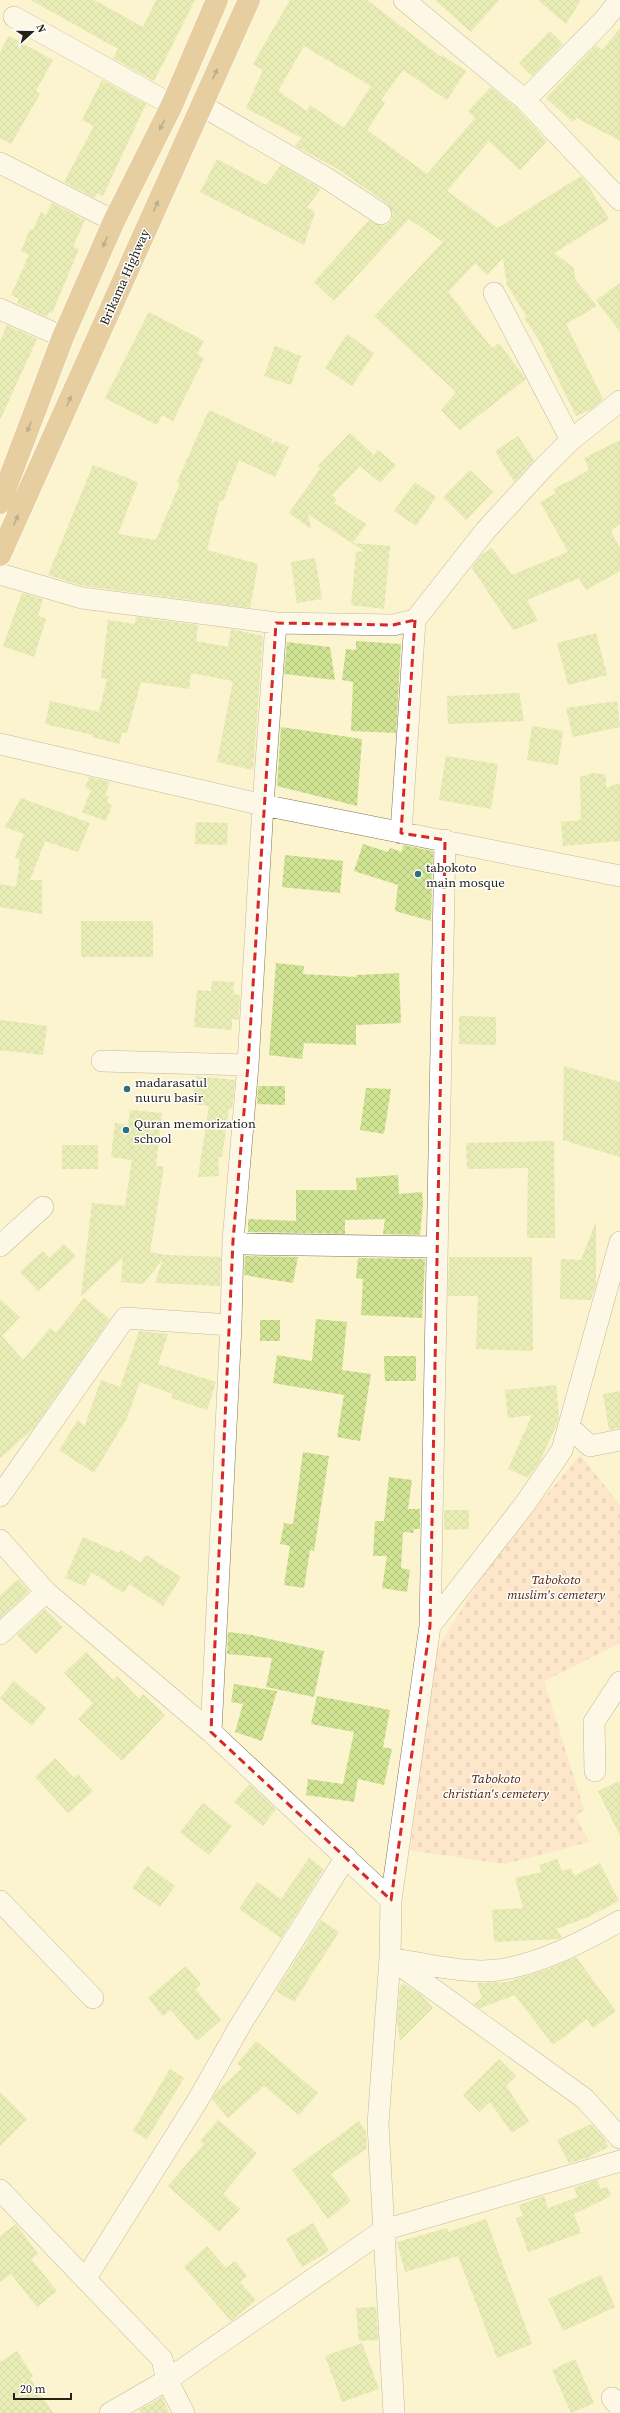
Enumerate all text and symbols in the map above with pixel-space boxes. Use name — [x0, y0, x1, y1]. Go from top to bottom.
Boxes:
north arrow — [12, 12, 52, 52]
text: N — [32, 22, 49, 35]
one-way arrow — [212, 69, 218, 80]
one-way arrow — [158, 119, 165, 131]
one-way arrow — [153, 200, 159, 211]
street label: Brikama Highway — [96, 226, 153, 328]
one-way arrow — [102, 236, 108, 248]
one-way arrow — [66, 395, 72, 407]
one-way arrow — [25, 421, 31, 433]
one-way arrow — [13, 514, 19, 525]
place label: tabokoto main mosque — [426, 859, 505, 891]
marker: tabokoto main mosque — [413, 869, 423, 879]
place label: madarasatul nuuru basir — [135, 1074, 207, 1106]
marker: madarasatul nuuru basir — [122, 1084, 132, 1094]
place label: Quran memorization school — [134, 1115, 256, 1147]
marker: Quran memorization school — [121, 1125, 131, 1135]
park label: Tabokoto muslim's cemetery — [507, 1571, 606, 1603]
park label: Tabokoto christian's cemetery — [443, 1770, 550, 1802]
scale bar — [14, 2375, 71, 2401]
text: 20 m — [20, 2381, 46, 2397]

